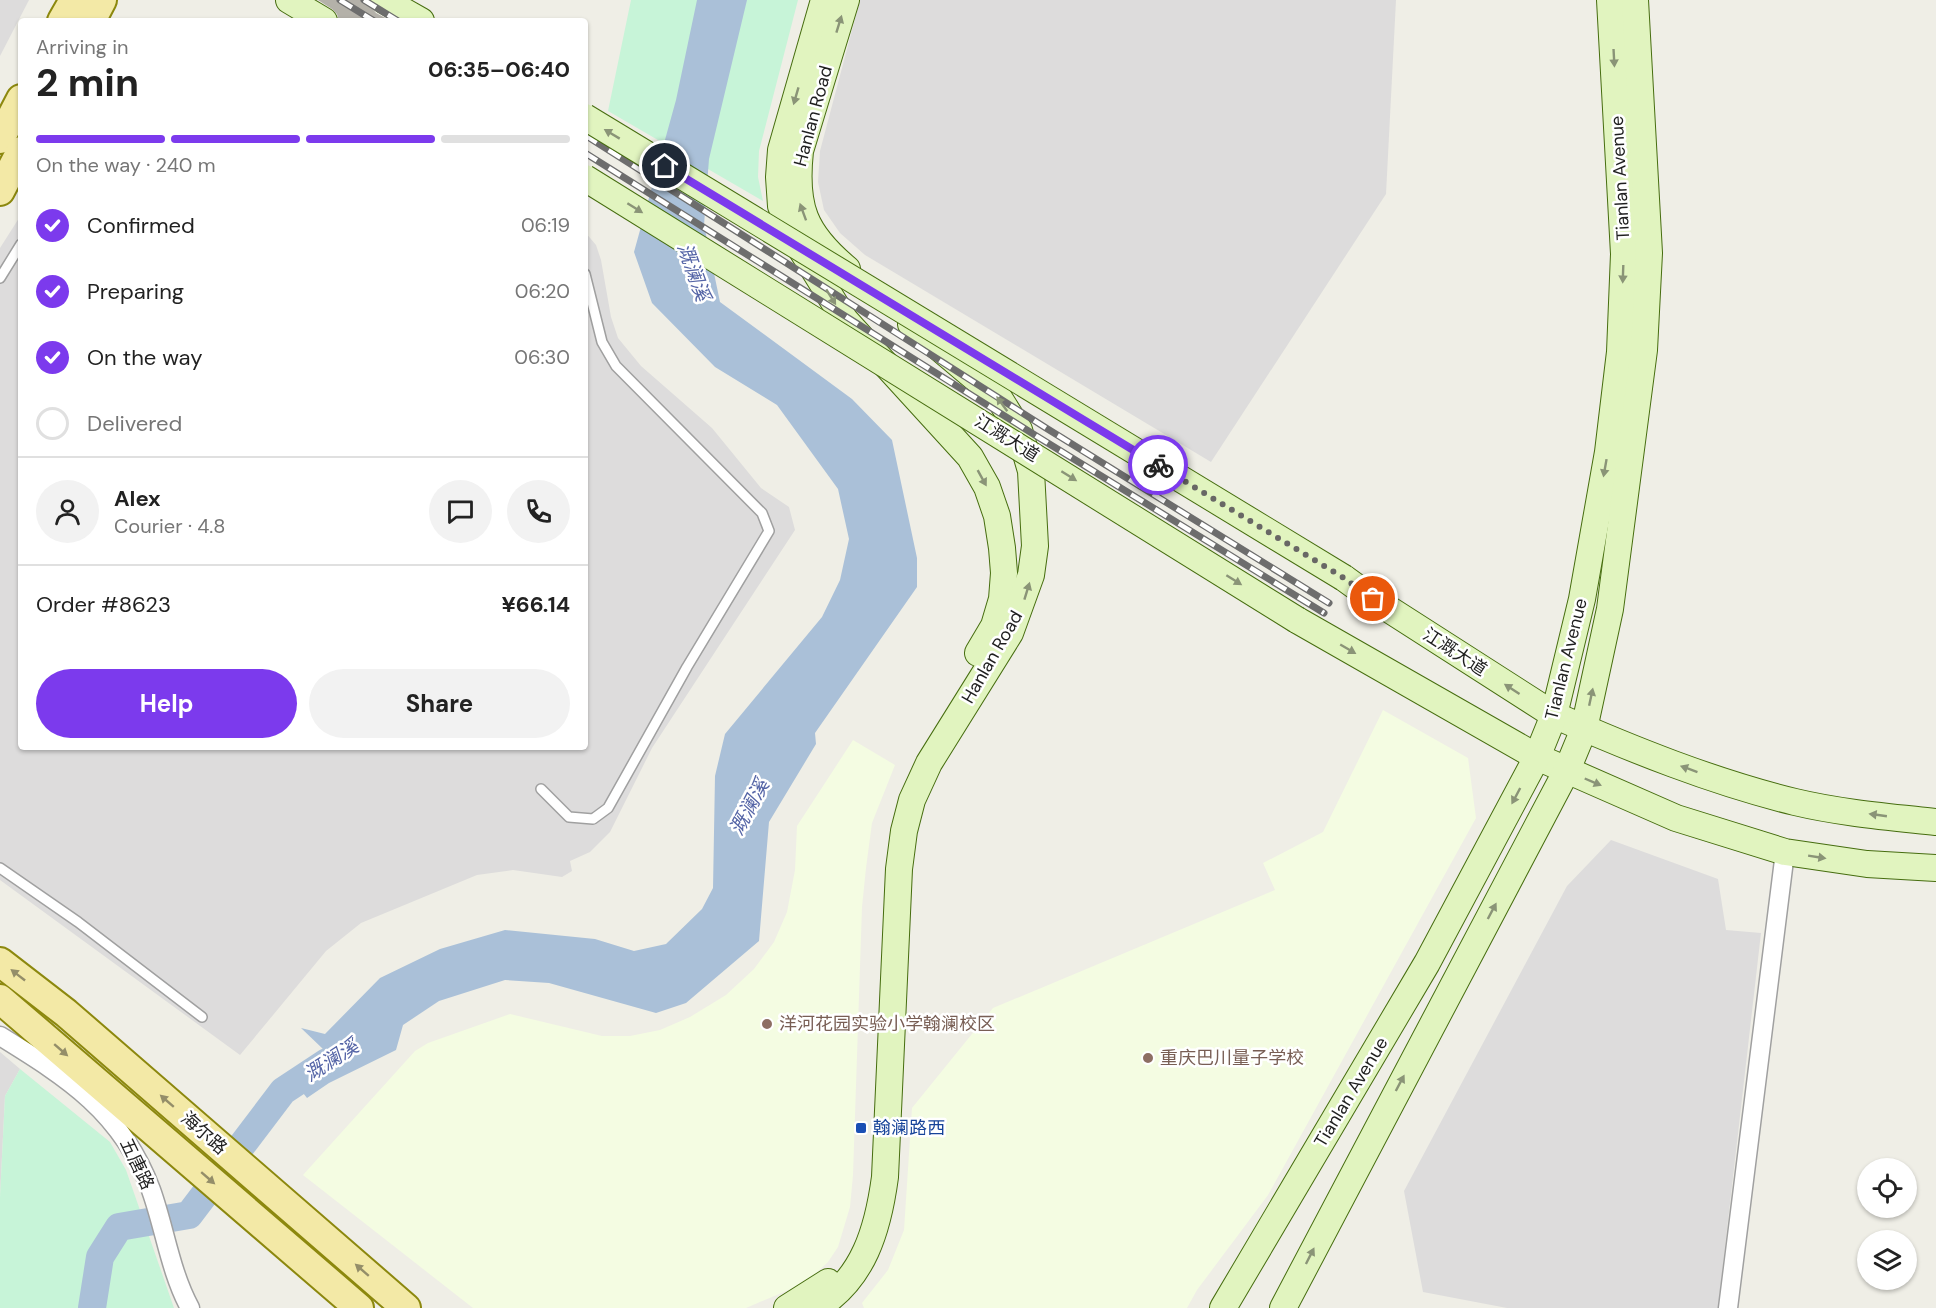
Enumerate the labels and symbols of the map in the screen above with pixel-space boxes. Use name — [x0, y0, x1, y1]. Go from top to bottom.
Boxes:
one-way arrow — [835, 15, 844, 33]
one-way arrow — [1609, 49, 1618, 68]
street label: Hanlan Road — [788, 63, 838, 169]
one-way arrow — [791, 87, 800, 105]
street label: Tianlan Avenue — [1605, 115, 1635, 241]
one-way arrow — [604, 128, 620, 139]
pin — [639, 140, 690, 191]
one-way arrow — [627, 203, 643, 214]
one-way arrow — [798, 203, 808, 221]
water label: 溉澜溪 — [672, 239, 717, 307]
one-way arrow — [1619, 265, 1628, 284]
one-way arrow — [825, 289, 836, 305]
one-way arrow — [996, 396, 1008, 412]
street label: 江溉大道 — [970, 409, 1044, 467]
courier — [1128, 435, 1188, 495]
one-way arrow — [1600, 459, 1609, 478]
one-way arrow — [977, 470, 987, 487]
one-way arrow — [1061, 471, 1077, 482]
pin — [1347, 573, 1398, 624]
one-way arrow — [1226, 574, 1242, 585]
one-way arrow — [1023, 582, 1032, 600]
street label: Tianlan Avenue — [1539, 596, 1593, 722]
street label: Hanlan Road — [956, 606, 1028, 708]
street label: 江溉大道 — [1418, 622, 1492, 682]
one-way arrow — [1340, 644, 1357, 654]
one-way arrow — [1504, 683, 1520, 694]
one-way arrow — [1587, 687, 1596, 706]
one-way arrow — [1680, 763, 1698, 773]
water label: 溉澜溪 — [723, 773, 776, 840]
one-way arrow — [1585, 777, 1602, 786]
one-way arrow — [1511, 788, 1521, 805]
one-way arrow — [1868, 811, 1887, 820]
one-way arrow — [1808, 852, 1827, 861]
one-way arrow — [1487, 902, 1497, 919]
one-way arrow — [10, 970, 25, 982]
place label: 洋河花园实验小学翰澜校区 — [779, 1012, 995, 1036]
marker: 洋河花园实验小学翰澜校区 — [760, 1017, 774, 1031]
water label: 溉澜溪 — [299, 1032, 365, 1087]
street label: Tianlan Avenue — [1309, 1032, 1393, 1152]
one-way arrow — [53, 1043, 68, 1056]
place label: 重庆巴川量子学校 — [1160, 1046, 1304, 1070]
marker: 重庆巴川量子学校 — [1141, 1051, 1155, 1065]
one-way arrow — [1396, 1075, 1405, 1092]
one-way arrow — [160, 1095, 175, 1108]
street label: 海尔路 — [176, 1106, 232, 1160]
place label: 翰澜路西 — [873, 1116, 945, 1140]
marker: 翰澜路西 — [854, 1121, 868, 1135]
street label: 五唐路 — [114, 1134, 160, 1194]
one-way arrow — [200, 1171, 215, 1184]
one-way arrow — [1305, 1248, 1315, 1265]
one-way arrow — [355, 1264, 370, 1277]

